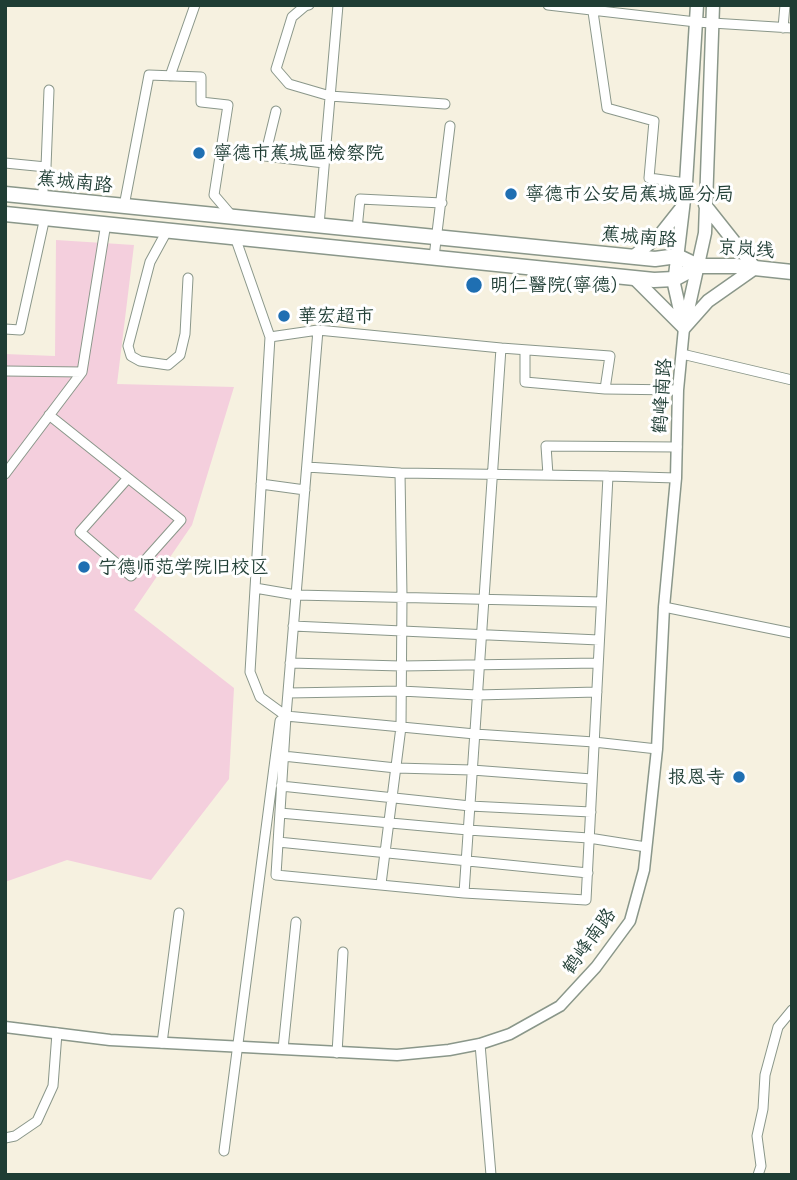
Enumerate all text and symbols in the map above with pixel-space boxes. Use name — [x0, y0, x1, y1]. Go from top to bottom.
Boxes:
place label: 寧德市蕉城區檢察院 — [213, 142, 384, 164]
marker: 寧德市蕉城區檢察院 — [191, 145, 207, 161]
street label: 蕉城南路 — [36, 167, 114, 197]
place label: 寧德市公安局蕉城區分局 — [525, 183, 734, 205]
marker: 寧德市公安局蕉城區分局 — [503, 186, 519, 202]
street label: 蕉城南路 — [600, 222, 678, 252]
street label: 京岚线 — [717, 236, 775, 262]
place label: 明仁醫院(寧德) — [490, 274, 617, 296]
marker: 明仁醫院(寧德) — [464, 275, 484, 295]
place label: 華宏超市 — [298, 305, 374, 327]
marker: 華宏超市 — [276, 308, 292, 324]
street label: 鹤峰南路 — [648, 357, 676, 435]
place label: 宁德师范学院旧校区 — [98, 556, 269, 578]
marker: 宁德师范学院旧校区 — [76, 559, 92, 575]
place label: 报恩寺 — [668, 766, 725, 788]
marker: 报恩寺 — [731, 769, 747, 785]
street label: 鹤峰南路 — [557, 904, 621, 978]

